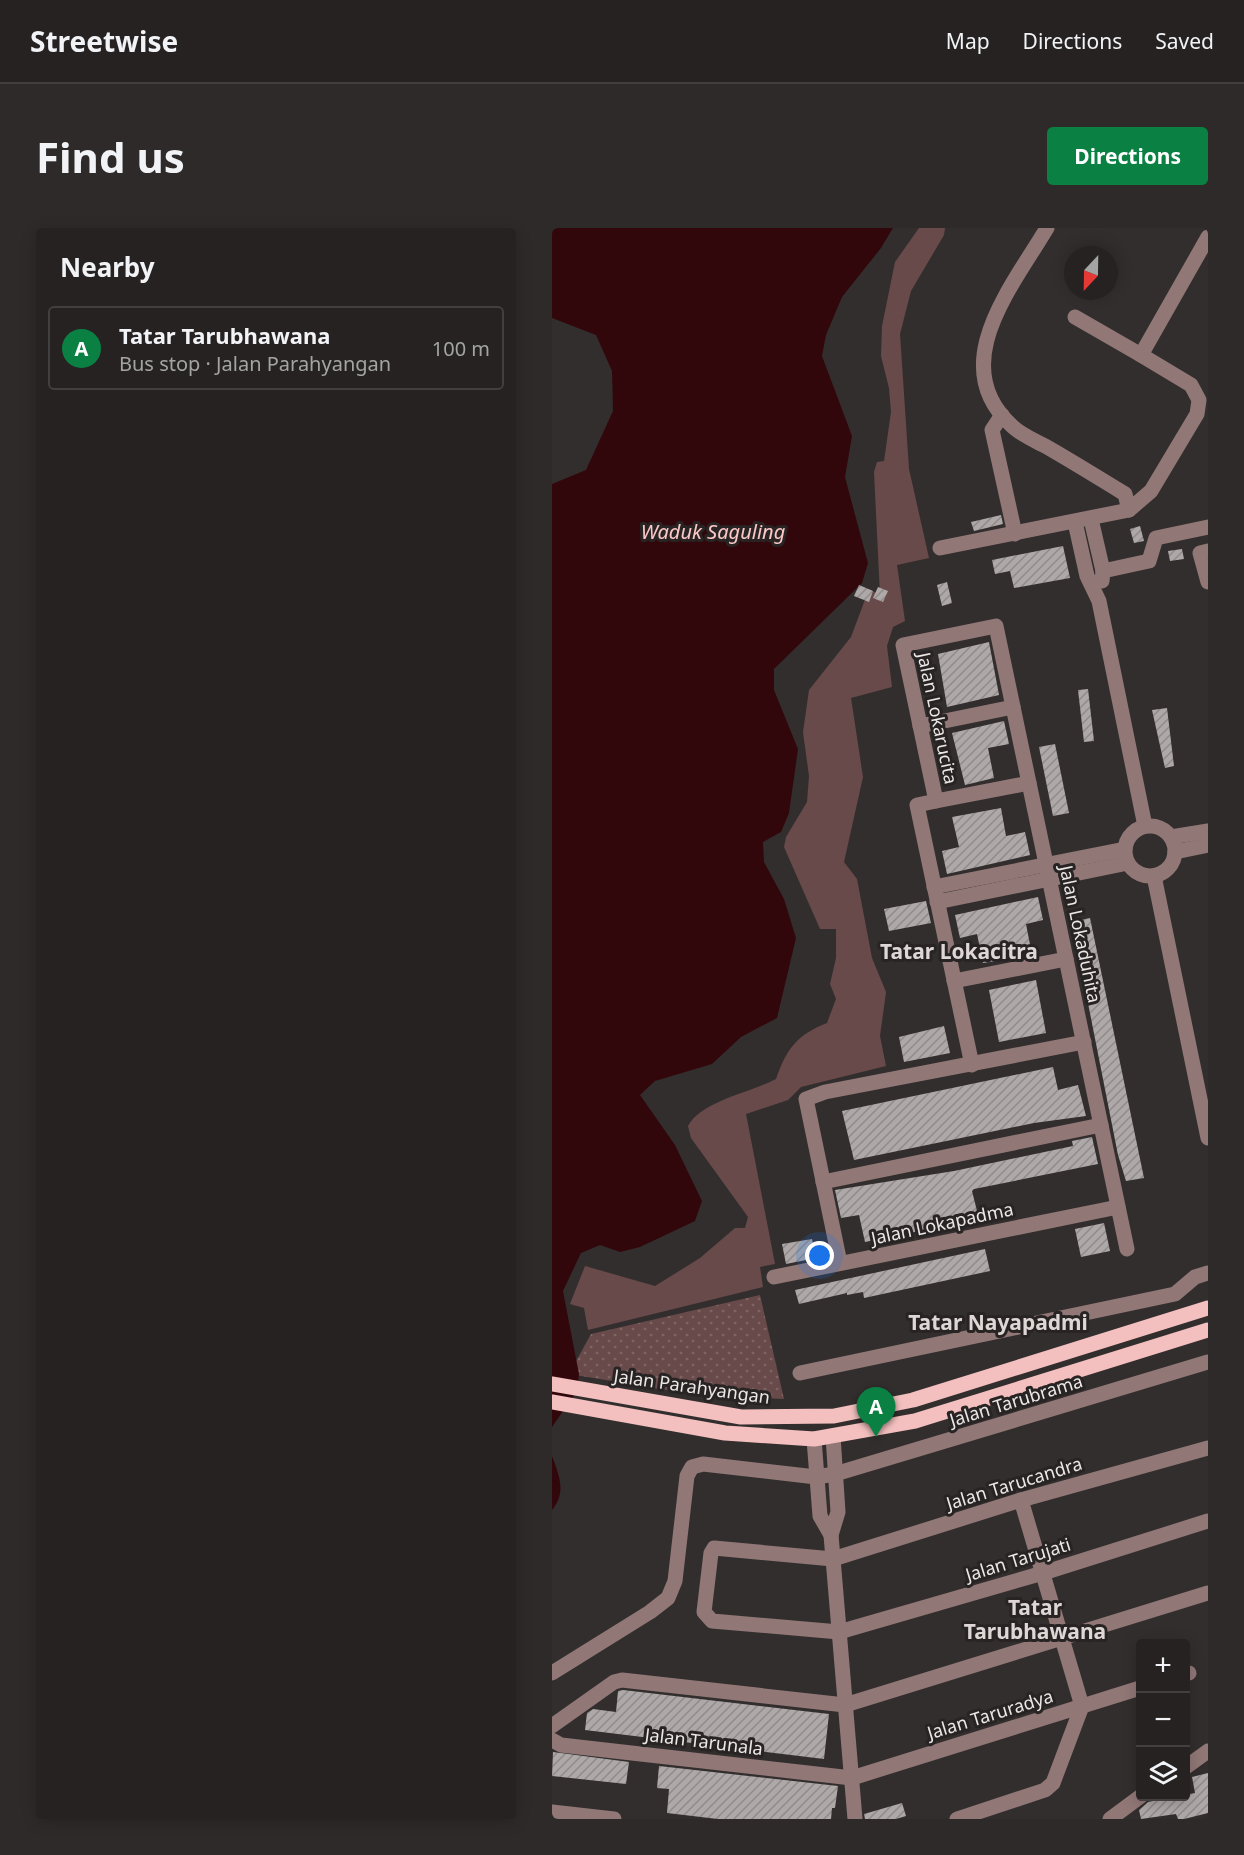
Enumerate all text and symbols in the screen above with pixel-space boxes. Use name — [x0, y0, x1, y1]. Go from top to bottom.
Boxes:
text: Streetwise — [30, 22, 178, 60]
text: Map — [946, 27, 990, 55]
text: Directions — [1023, 27, 1122, 55]
text: Saved — [1155, 27, 1214, 55]
button: Directions — [1047, 127, 1208, 185]
text: Find us — [36, 128, 185, 185]
north arrow — [1064, 246, 1118, 300]
text: Nearby — [60, 249, 155, 285]
text: Tatar Tarubhawana — [119, 320, 331, 350]
text: A — [75, 335, 88, 362]
text: 100 m — [432, 335, 490, 362]
text: Bus stop · Jalan Parahyangan — [119, 350, 391, 377]
water label: Waduk Saguling — [641, 518, 786, 545]
street label: Jalan Lokarucita — [912, 648, 964, 786]
street label: Jalan Lokaduhita — [1054, 861, 1107, 1005]
district label: Tatar Lokacitra — [880, 937, 1038, 965]
street label: Jalan Lokapadma — [867, 1196, 1015, 1250]
your location — [805, 1241, 834, 1270]
district label: Tatar Nayapadmi — [908, 1308, 1088, 1336]
street label: Jalan Parahyangan — [610, 1363, 772, 1409]
street label: Jalan Tarubrama — [945, 1368, 1085, 1432]
pin: A — [856, 1388, 896, 1437]
street label: Jalan Tarucandra — [941, 1451, 1085, 1516]
street label: Jalan Tarujati — [961, 1532, 1073, 1587]
district label: Tatar Tarubhawana — [964, 1593, 1106, 1645]
map controls — [1136, 1639, 1190, 1801]
button: + — [1136, 1639, 1190, 1693]
street label: Jalan Taruradya — [922, 1683, 1056, 1745]
button: − — [1136, 1693, 1190, 1747]
street label: Jalan Tarunala — [642, 1722, 764, 1760]
button: layers — [1136, 1747, 1190, 1801]

